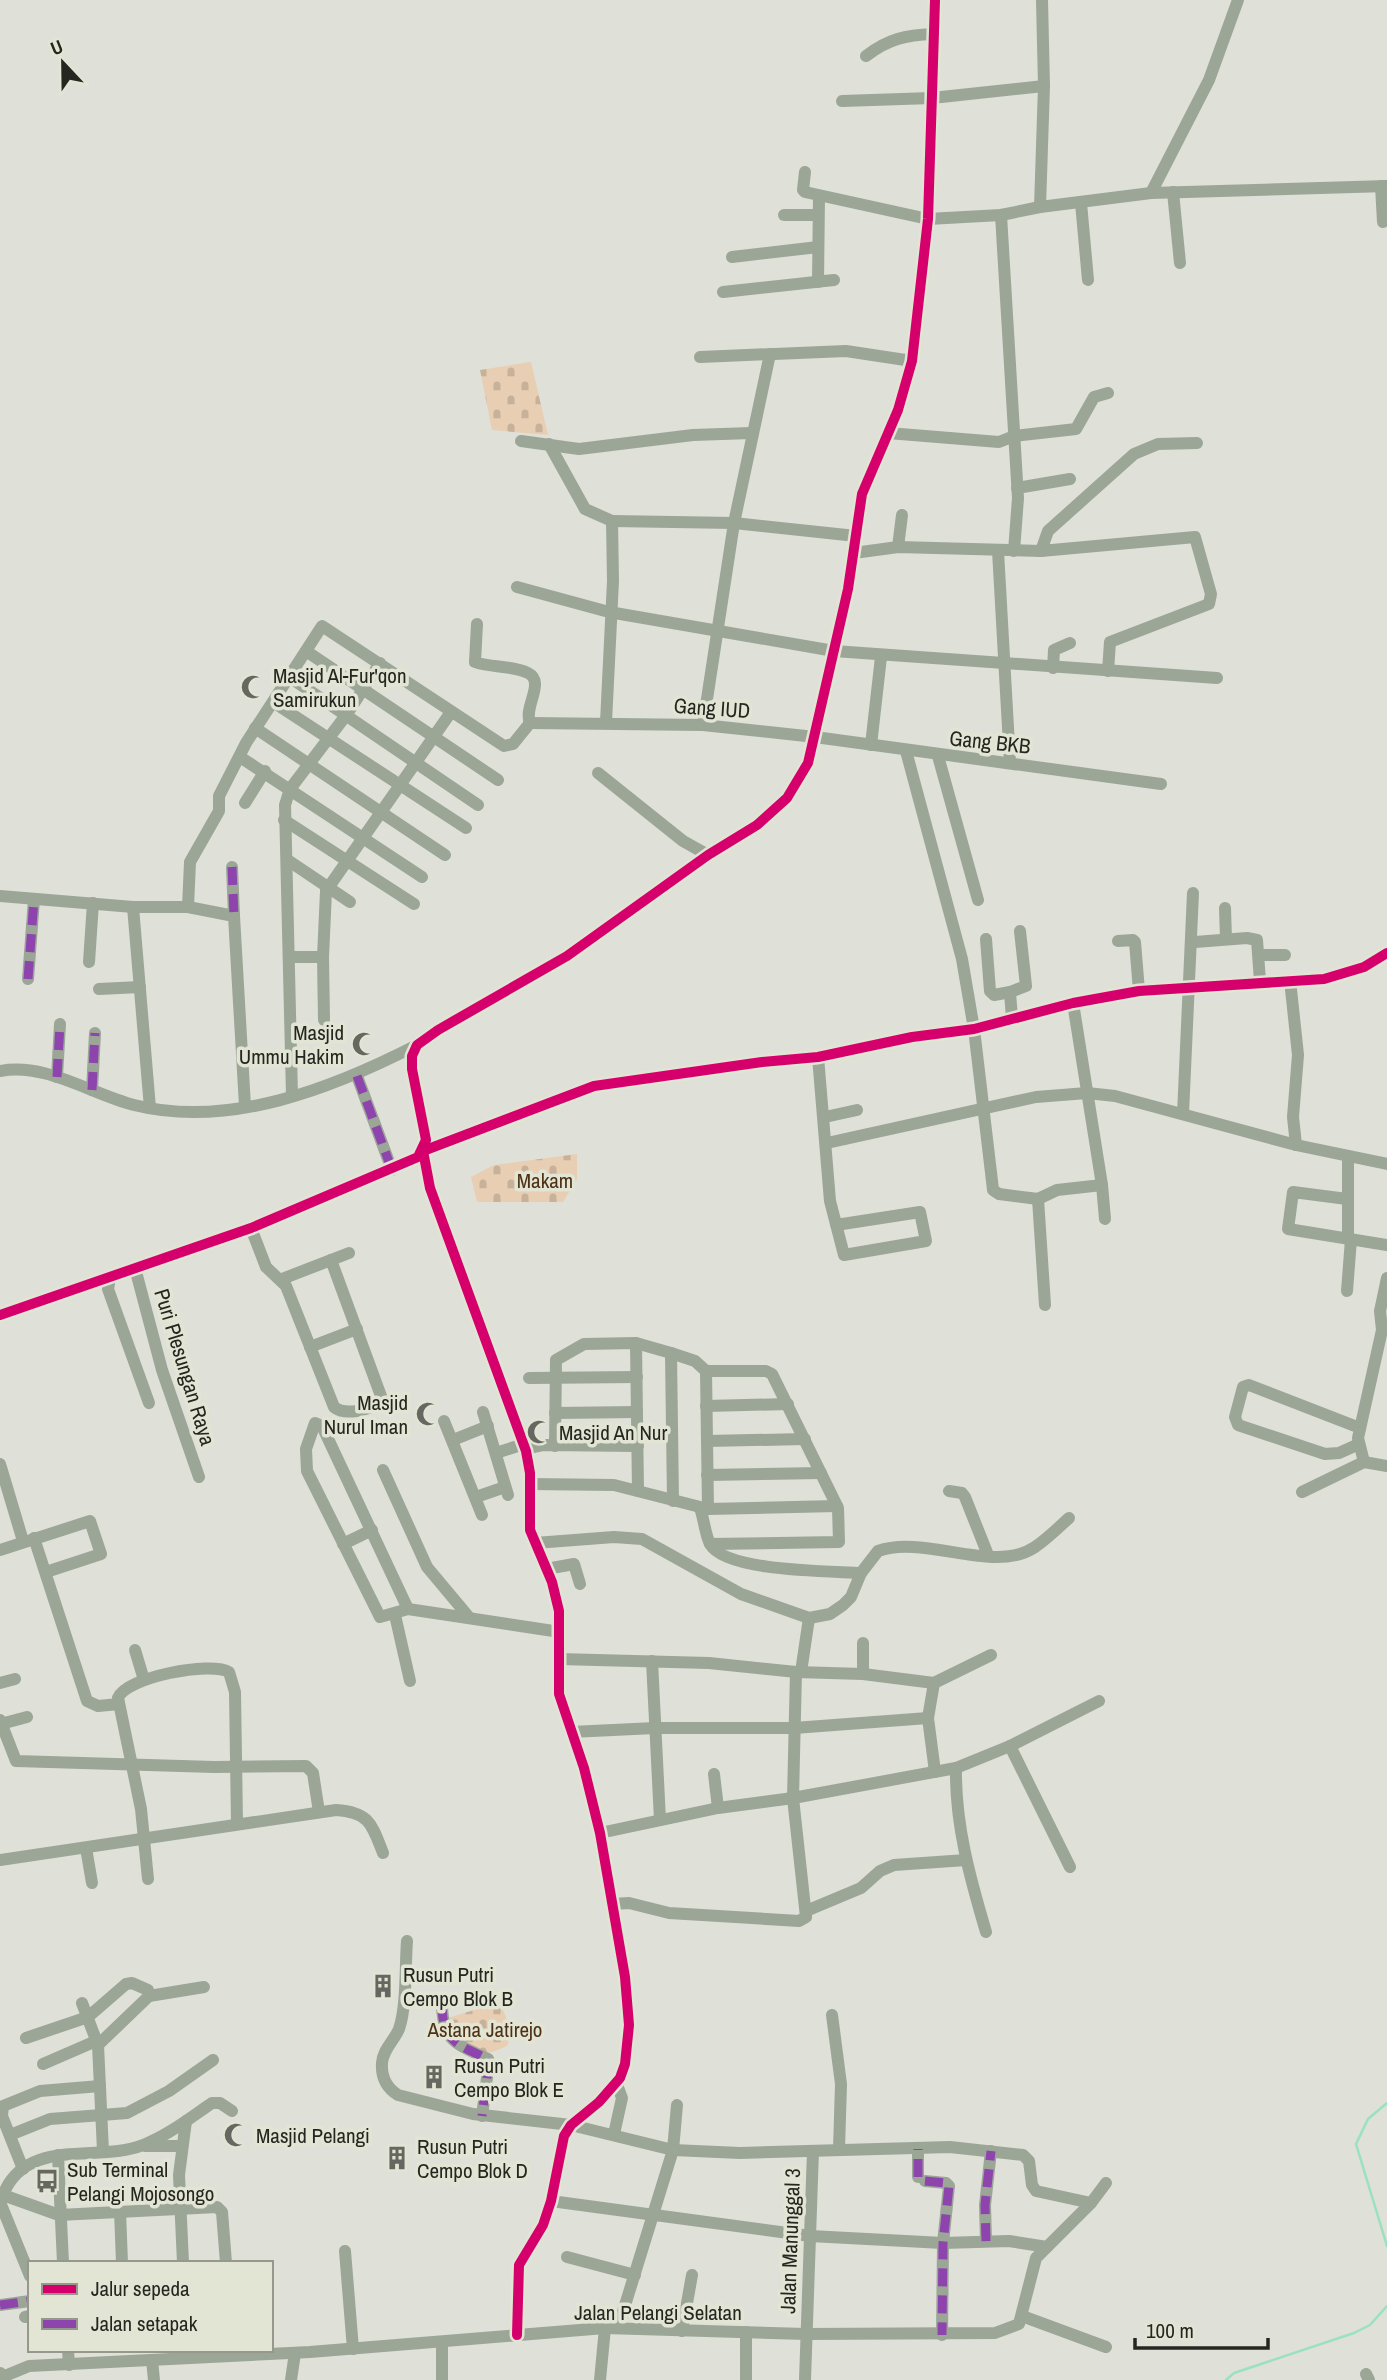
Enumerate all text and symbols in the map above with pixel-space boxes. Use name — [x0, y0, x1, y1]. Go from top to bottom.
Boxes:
north arrow — [28, 28, 98, 98]
text: U — [47, 33, 67, 61]
place label: Masjid Al-Fur'qon Samirukun — [273, 661, 406, 714]
mosque icon: Masjid Al-Fur'qon Samirukun — [239, 673, 267, 701]
street label: Gang IUD — [673, 691, 751, 725]
street label: Gang BKB — [948, 723, 1032, 761]
place label: Masjid Ummu Hakim — [239, 1018, 344, 1071]
mosque icon: Masjid Ummu Hakim — [350, 1030, 378, 1058]
park label: Makam — [517, 1166, 573, 1195]
street label: Puri Plesungan Raya — [147, 1285, 223, 1449]
place label: Masjid Nurul Iman — [324, 1388, 408, 1441]
mosque icon: Masjid Nurul Iman — [414, 1400, 442, 1428]
mosque icon: Masjid An Nur — [525, 1418, 553, 1446]
place label: Masjid An Nur — [559, 1418, 667, 1447]
place label: Rusun Putri Cempo Blok B — [403, 1960, 513, 2013]
building icon: Rusun Putri Cempo Blok B — [369, 1972, 397, 2000]
park label: Astana Jatirejo — [427, 2015, 542, 2044]
place label: Rusun Putri Cempo Blok E — [454, 2051, 564, 2104]
building icon: Rusun Putri Cempo Blok E — [420, 2063, 448, 2091]
mosque icon: Masjid Pelangi — [222, 2121, 250, 2149]
place label: Masjid Pelangi — [256, 2121, 370, 2150]
place label: Rusun Putri Cempo Blok D — [417, 2132, 528, 2185]
building icon: Rusun Putri Cempo Blok D — [383, 2144, 411, 2172]
place label: Sub Terminal Pelangi Mojosongo — [67, 2155, 214, 2208]
bus stop icon: Sub Terminal Pelangi Mojosongo — [33, 2167, 61, 2195]
street label: Jalan Manunggal 3 — [773, 2168, 807, 2314]
legend — [28, 2261, 273, 2352]
text: Jalur sepeda — [91, 2274, 190, 2303]
street label: Jalan Pelangi Selatan — [574, 2298, 742, 2327]
scale bar — [1135, 2306, 1268, 2350]
text: Jalan setapak — [91, 2309, 198, 2338]
text: 100 m — [1146, 2316, 1194, 2345]

